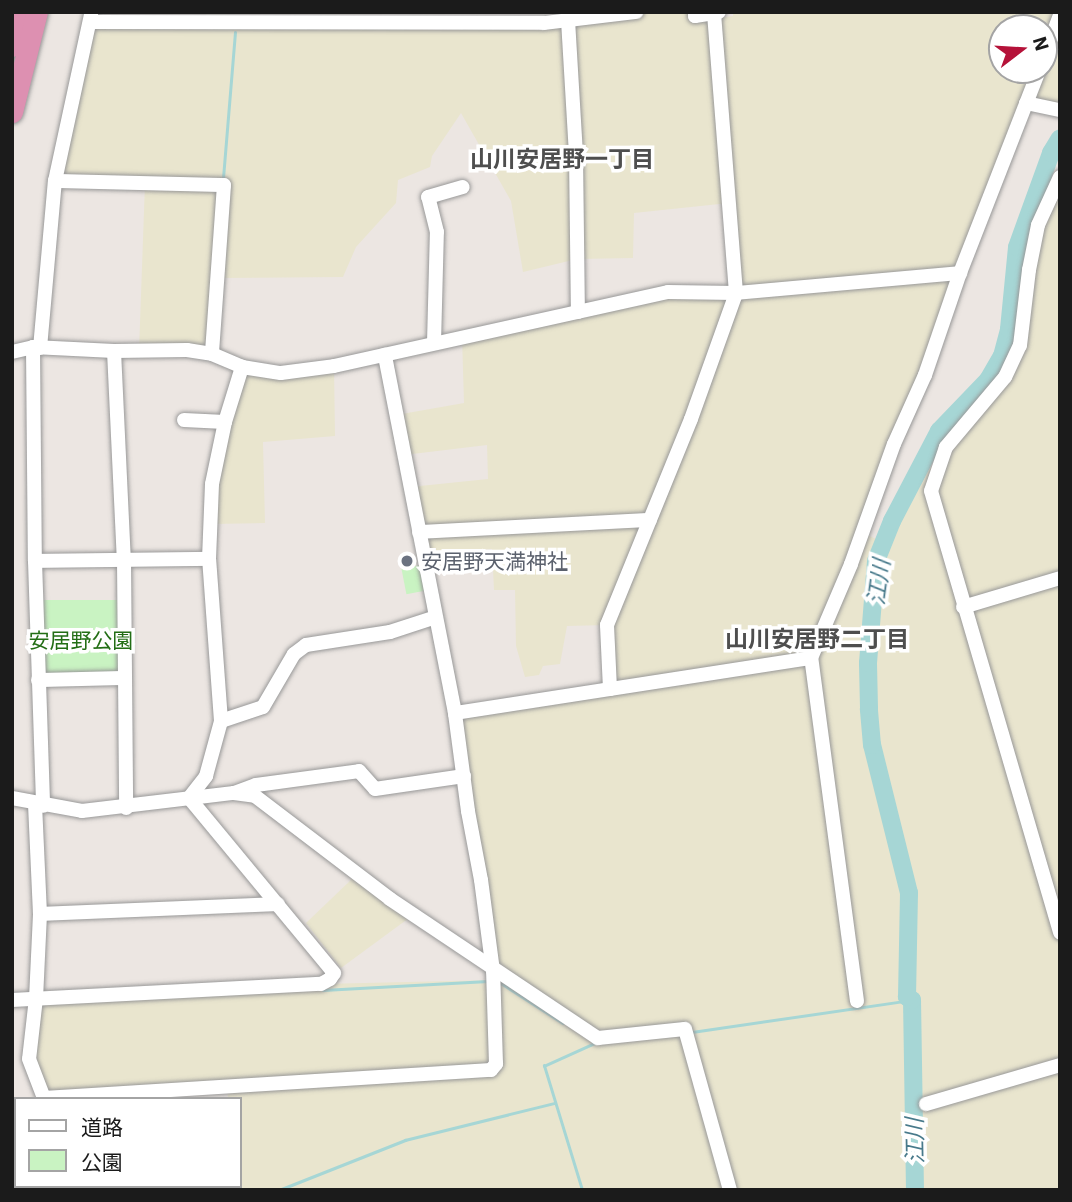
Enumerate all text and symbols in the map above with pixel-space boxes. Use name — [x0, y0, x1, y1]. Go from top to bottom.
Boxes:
north arrow — [988, 14, 1058, 84]
text: N — [1028, 33, 1055, 54]
district label: 山川安居野一丁目 — [470, 144, 654, 172]
place label: 安居野天満神社 — [421, 548, 568, 574]
marker: 安居野天満神社 — [399, 553, 415, 569]
water label: 江川 — [861, 557, 895, 607]
district label: 山川安居野二丁目 — [725, 624, 909, 652]
park label: 安居野公園 — [29, 627, 133, 653]
legend — [14, 1097, 242, 1188]
text: 道路 — [81, 1113, 123, 1141]
water label: 江川 — [900, 1118, 928, 1164]
text: 公園 — [81, 1148, 123, 1176]

